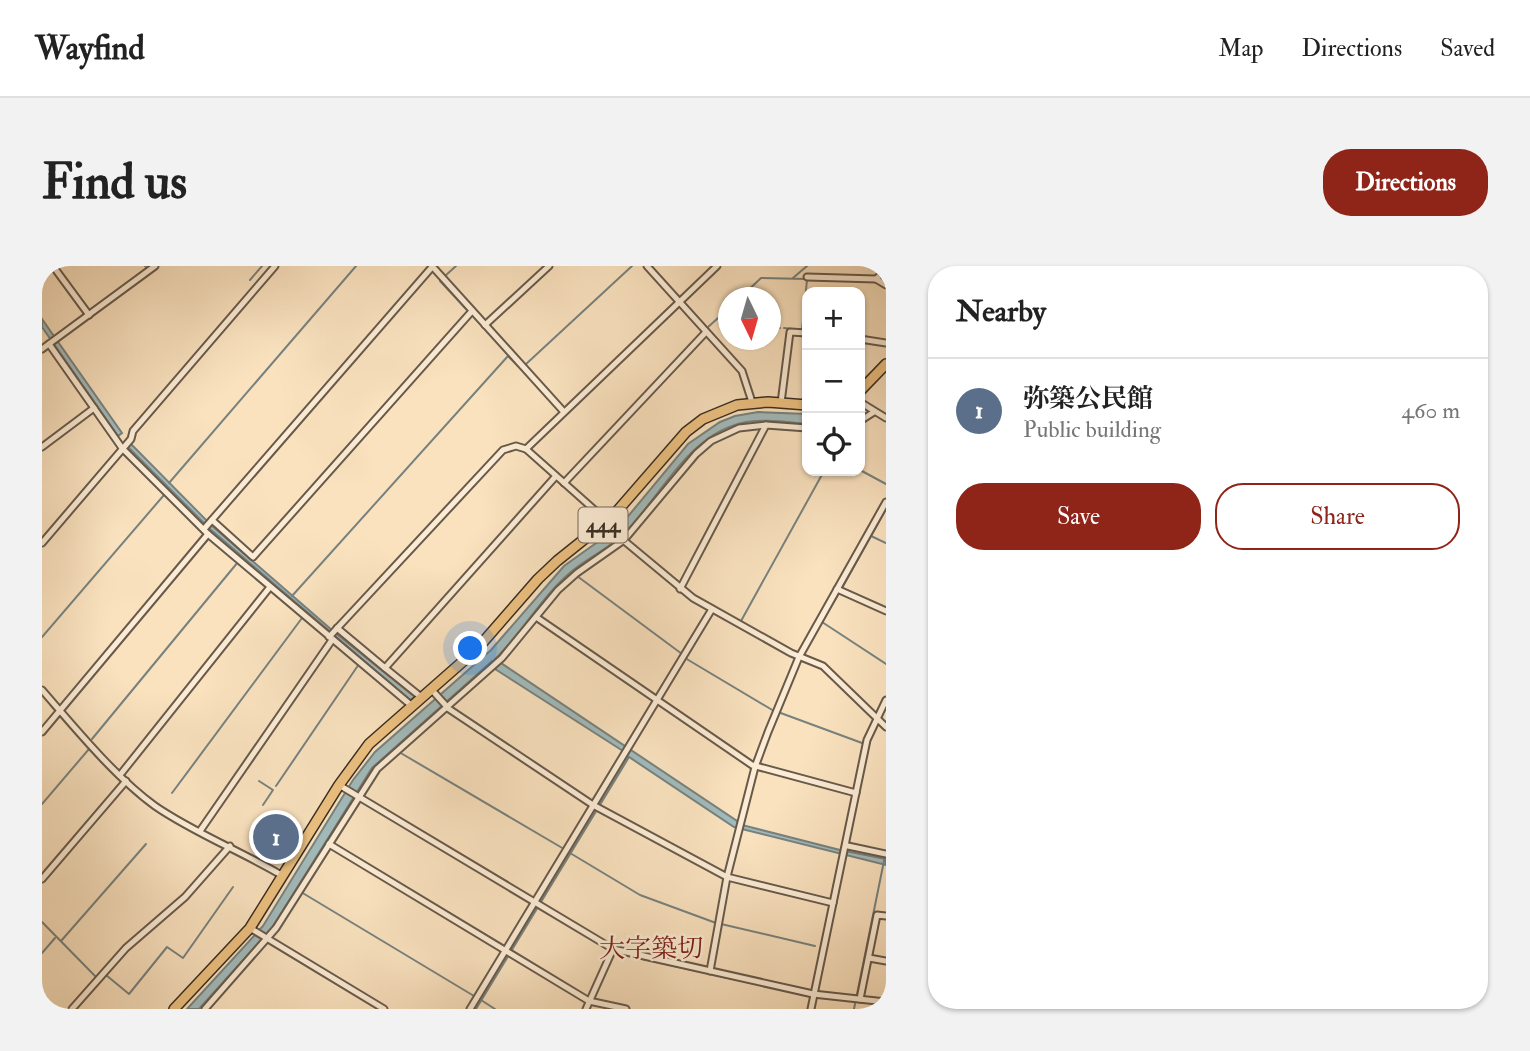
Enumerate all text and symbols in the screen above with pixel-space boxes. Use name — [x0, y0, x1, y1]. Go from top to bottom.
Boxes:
text: Wayfind — [35, 28, 145, 69]
text: Map — [1218, 33, 1263, 64]
text: Directions — [1301, 33, 1402, 64]
text: Saved — [1440, 33, 1495, 64]
button: Directions — [1323, 149, 1488, 216]
text: Find us — [42, 152, 187, 213]
north arrow — [718, 287, 781, 350]
map controls — [802, 287, 865, 476]
button: + — [802, 287, 865, 350]
text: Nearby — [956, 293, 1046, 330]
button: − — [802, 350, 865, 413]
text: 弥築公民館 — [1023, 383, 1153, 415]
text: 1 — [975, 396, 983, 425]
text: 460 m — [1402, 396, 1460, 425]
button: locate — [802, 413, 865, 476]
text: Public building — [1023, 415, 1161, 444]
button: Save — [956, 483, 1201, 550]
button: Share — [1215, 483, 1460, 550]
road number: 444 — [578, 508, 628, 542]
your location — [453, 631, 487, 665]
pin: 1 — [253, 811, 299, 863]
district label: 大字築切 — [599, 933, 703, 965]

